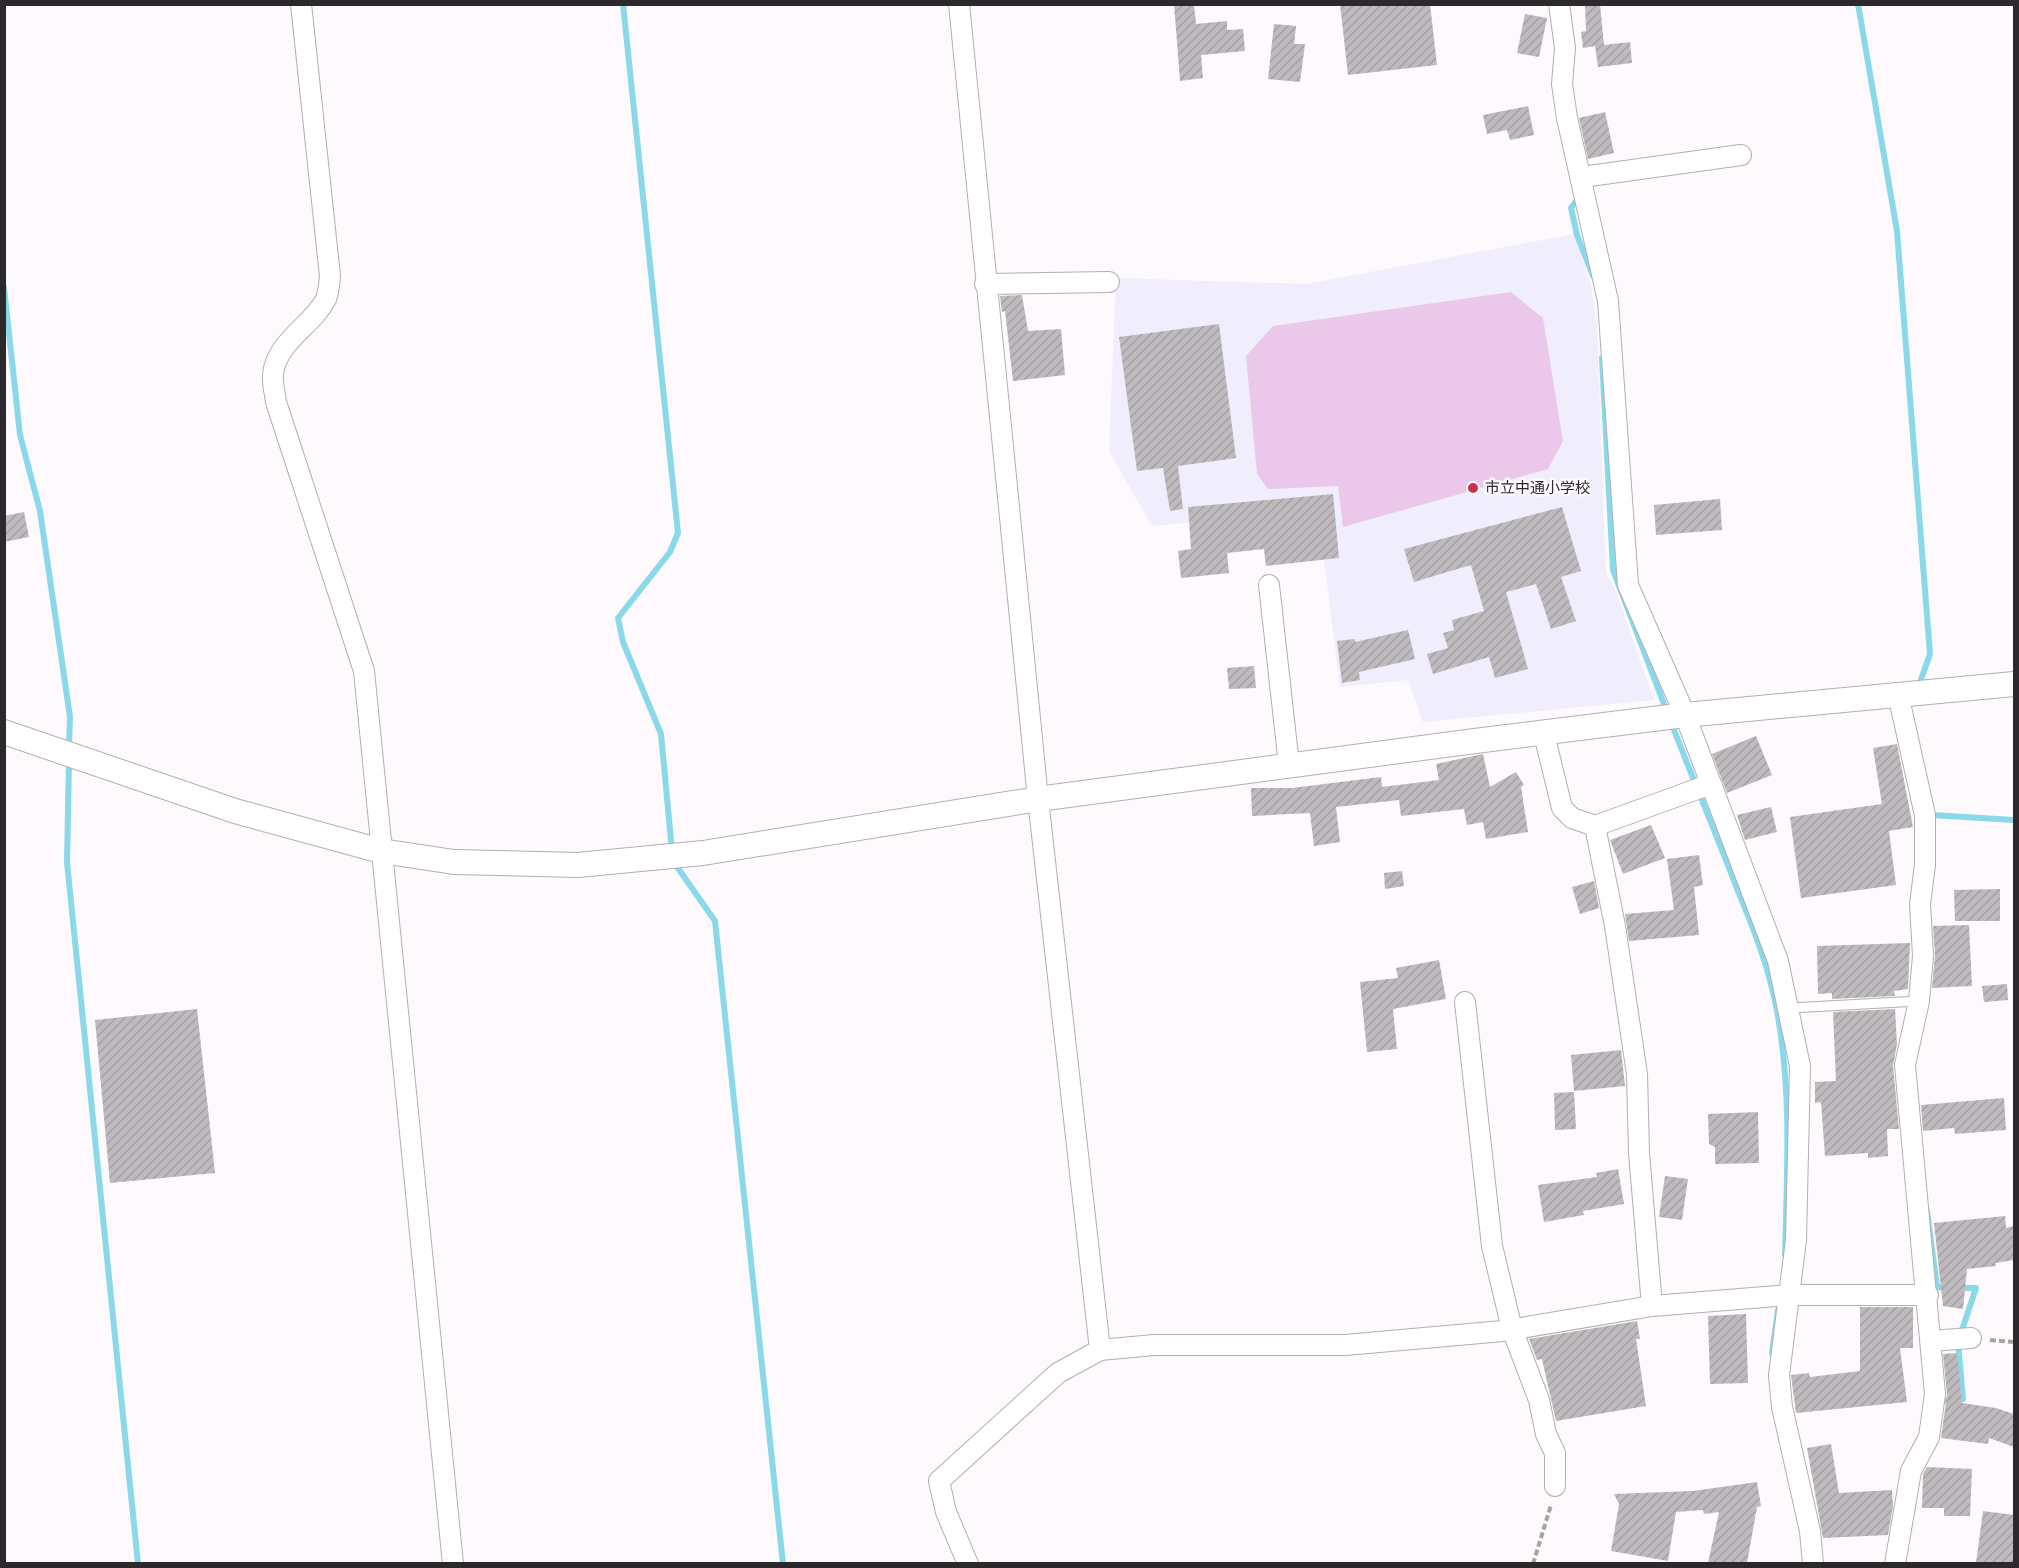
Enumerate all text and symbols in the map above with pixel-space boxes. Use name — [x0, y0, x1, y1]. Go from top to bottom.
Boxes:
place label: 市立中通小学校 — [1485, 475, 1590, 498]
marker: 市立中通小学校 — [1466, 481, 1480, 495]

